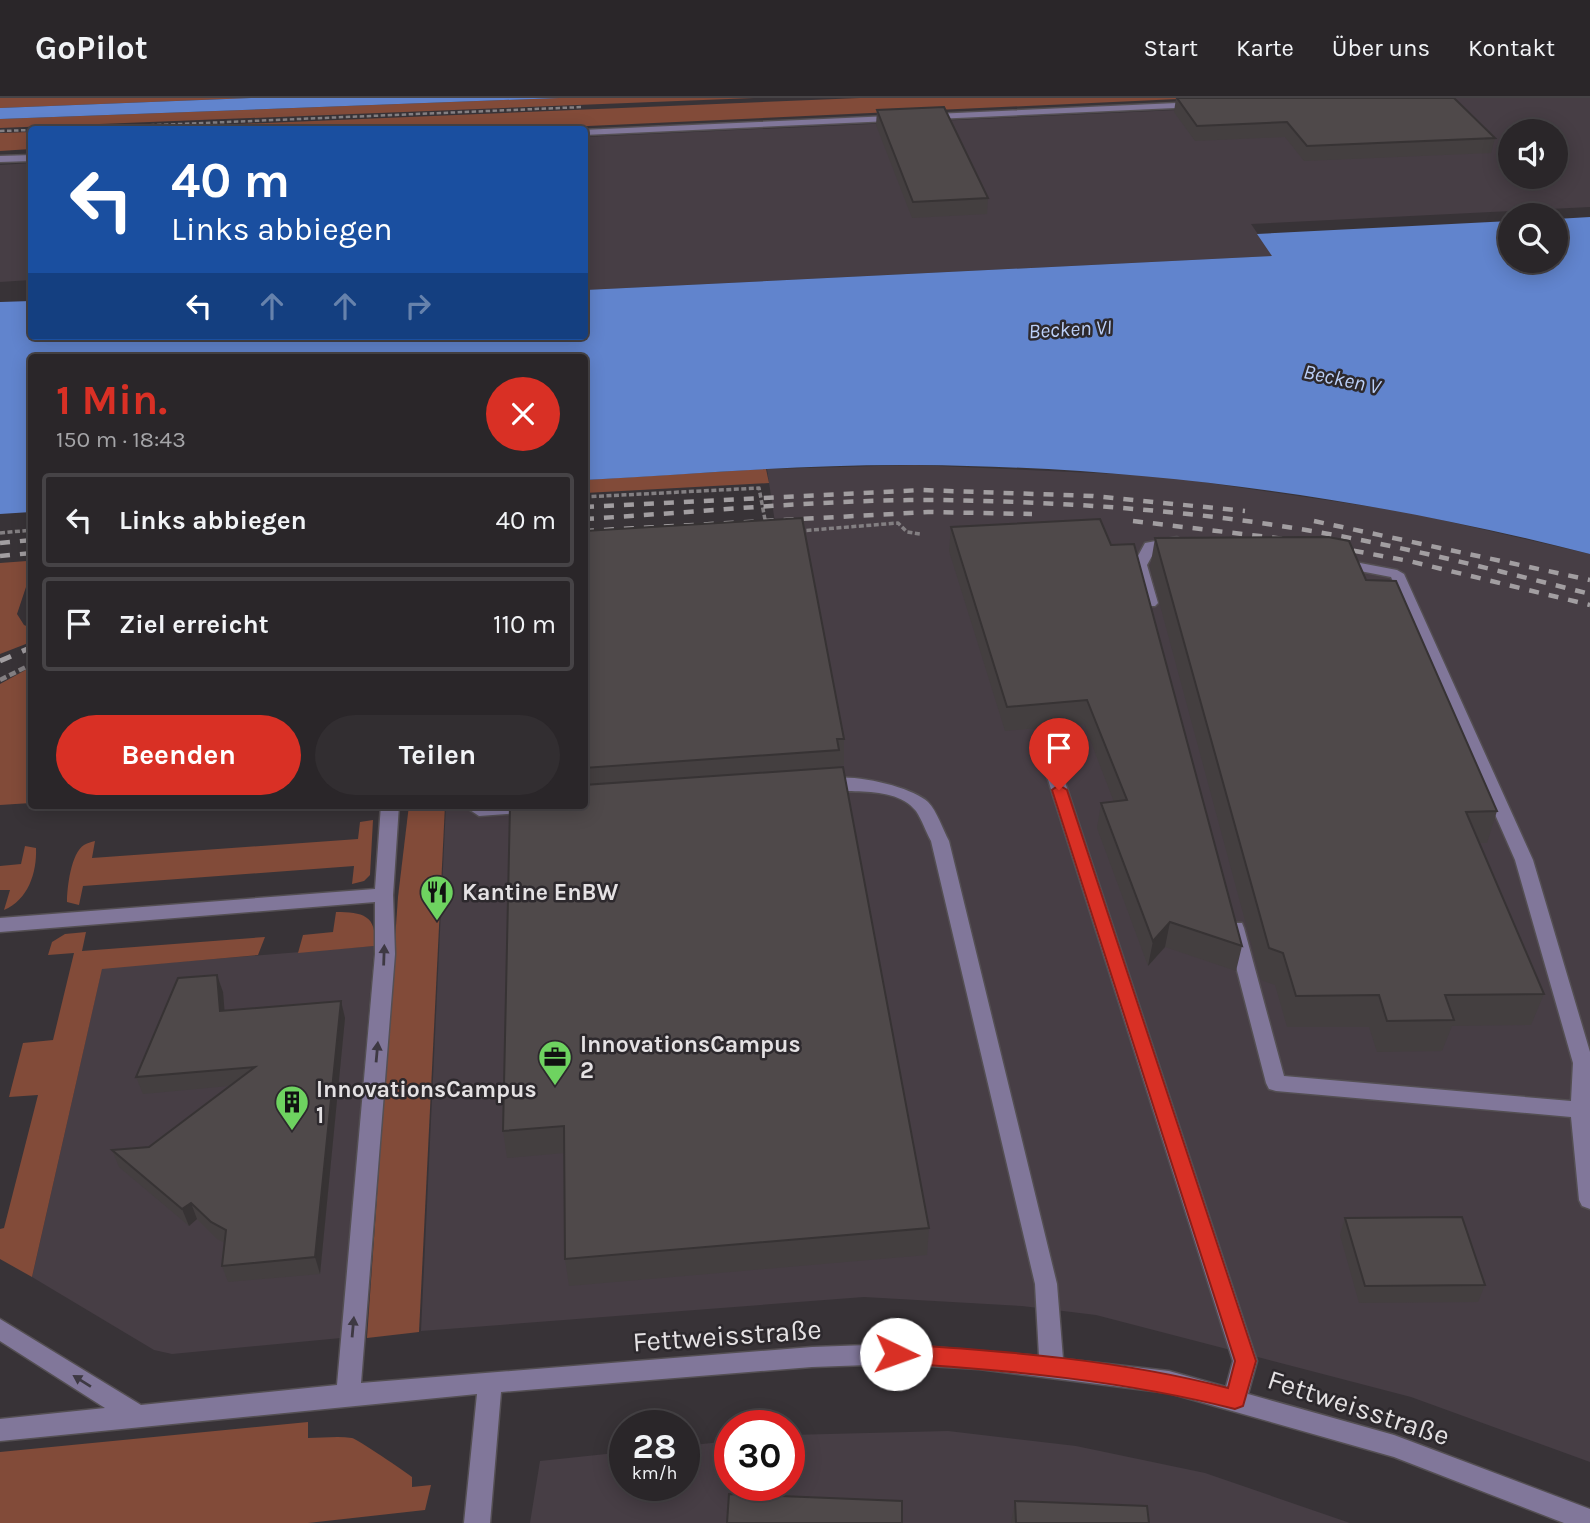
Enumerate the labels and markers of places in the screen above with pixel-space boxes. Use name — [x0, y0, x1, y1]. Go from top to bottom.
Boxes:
pin — [1029, 718, 1089, 790]
restaurant icon: Kantine EnBW — [418, 873, 456, 922]
place label: Kantine EnBW — [462, 879, 619, 906]
place label: InnovationsCampus 2 — [580, 1031, 801, 1084]
office icon: InnovationsCampus 2 — [536, 1038, 574, 1087]
place label: InnovationsCampus 1 — [316, 1076, 537, 1129]
building icon: InnovationsCampus 1 — [273, 1083, 311, 1132]

